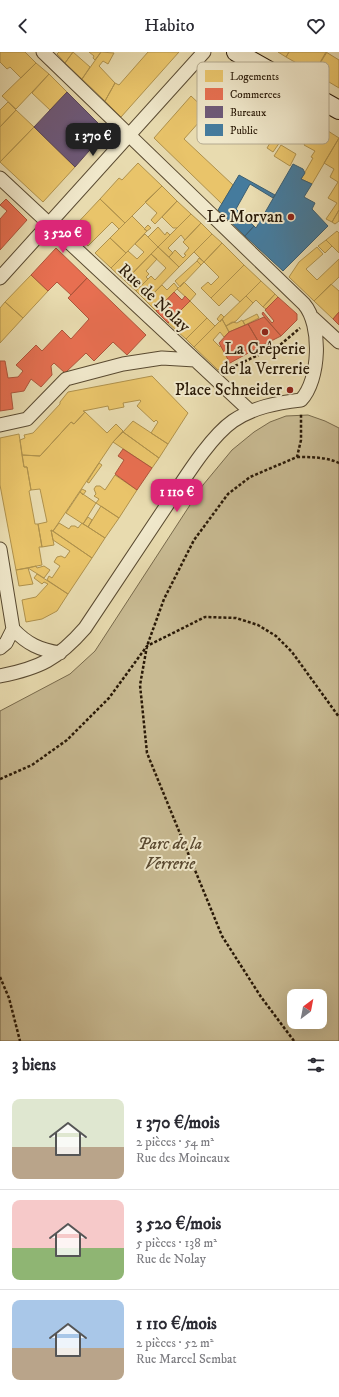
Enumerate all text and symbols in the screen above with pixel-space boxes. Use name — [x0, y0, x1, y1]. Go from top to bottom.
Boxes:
icon: back — [12, 15, 34, 37]
text: Habito — [144, 15, 195, 37]
icon: heart — [305, 15, 327, 37]
legend — [197, 62, 329, 144]
text: Logements — [230, 70, 279, 84]
text: Commerces — [230, 88, 281, 102]
text: Bureaux — [230, 106, 267, 120]
pin: 1 370 € — [56, 123, 130, 157]
text: Public — [230, 124, 258, 138]
text: 1 370 € — [75, 128, 111, 144]
place label: Le Morvan — [206, 206, 283, 228]
marker: Le Morvan — [286, 212, 296, 222]
pin: 3 520 € — [26, 220, 100, 254]
text: 3 520 € — [44, 225, 82, 241]
street label: Rue de Nolay — [113, 259, 196, 338]
marker: La Crêperie de la Verrerie — [260, 327, 270, 337]
place label: La Crêperie de la Verrerie — [220, 338, 310, 380]
place label: Place Schneider — [175, 379, 283, 401]
marker: Place Schneider — [285, 385, 295, 395]
pin: 1 110 € — [140, 479, 214, 513]
text: 1 110 € — [160, 484, 194, 500]
park label: Parc de la Verrerie — [138, 833, 202, 875]
north arrow — [287, 989, 327, 1029]
map controls — [287, 989, 327, 1029]
text: 3 biens — [12, 1054, 56, 1076]
icon: filters — [305, 1054, 327, 1076]
text: 1 370 €/mois — [136, 1112, 220, 1134]
icon: home — [44, 1115, 92, 1163]
text: 2 pièces · 54 m² — [136, 1134, 214, 1150]
text: Rue des Moineaux — [136, 1150, 230, 1166]
text: 3 520 €/mois — [136, 1213, 221, 1235]
icon: home — [44, 1216, 92, 1264]
text: 5 pièces · 138 m² — [136, 1235, 217, 1251]
text: Rue de Nolay — [136, 1251, 206, 1267]
text: 1 110 €/mois — [136, 1313, 217, 1335]
icon: home — [44, 1316, 92, 1364]
text: 2 pièces · 52 m² — [136, 1335, 214, 1351]
text: Rue Marcel Sembat — [136, 1351, 237, 1367]

